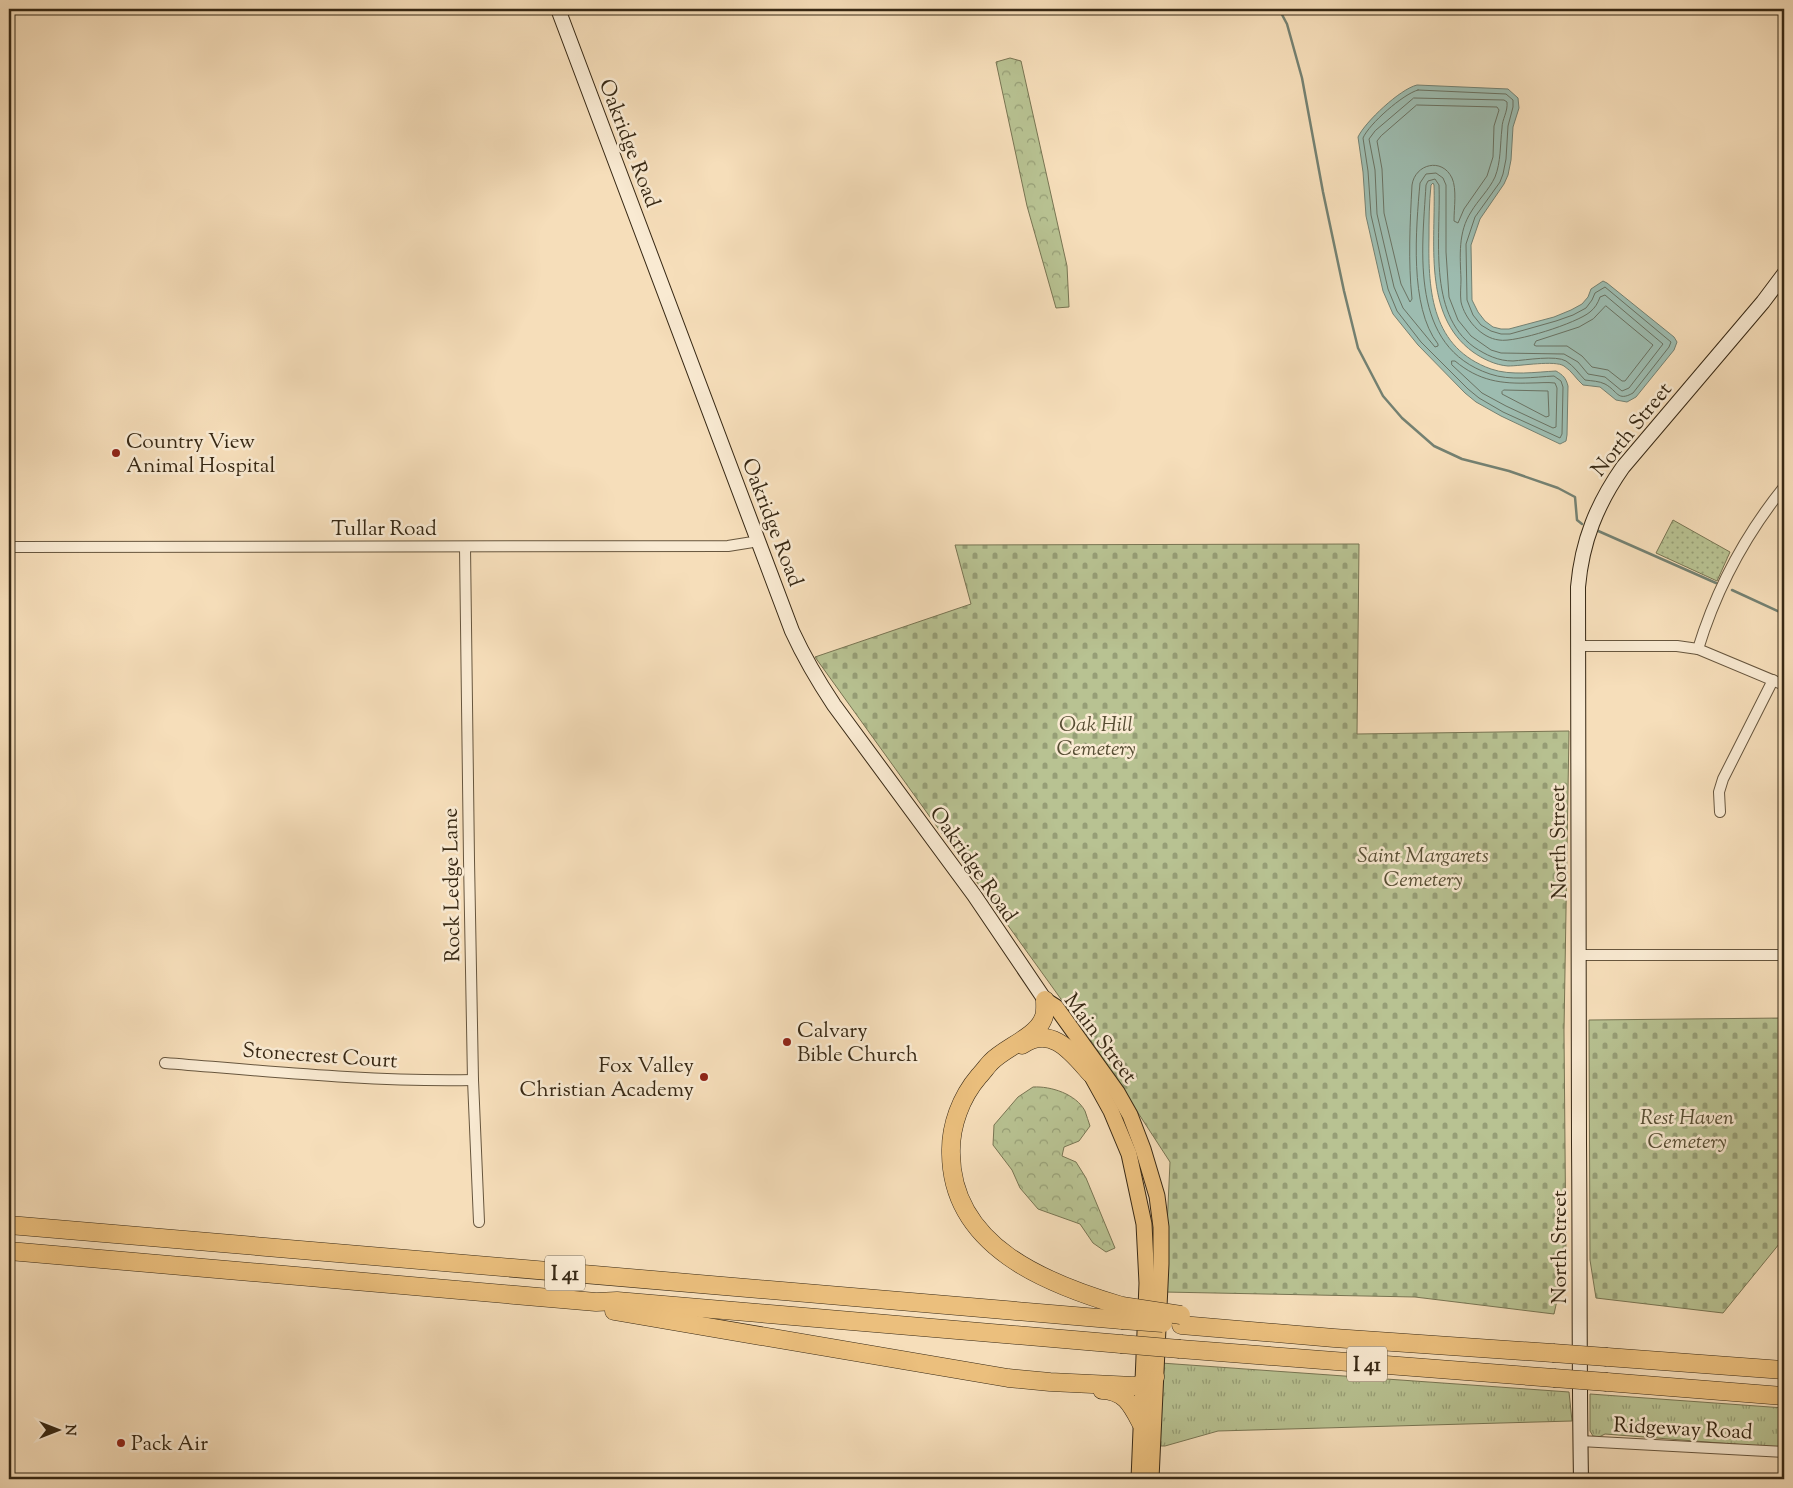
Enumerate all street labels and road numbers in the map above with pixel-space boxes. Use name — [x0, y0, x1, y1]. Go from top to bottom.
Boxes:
street label: Oakridge Road — [590, 75, 666, 213]
street label: North Street — [1585, 377, 1680, 484]
street label: Oakridge Road — [733, 454, 809, 592]
street label: Tullar Road — [331, 515, 437, 545]
street label: North Street — [1544, 785, 1576, 899]
street label: Oakridge Road — [921, 801, 1024, 929]
street label: Rock Ledge Lane — [437, 808, 469, 962]
street label: Main Street — [1056, 988, 1143, 1091]
street label: Stonecrest Court — [241, 1037, 398, 1077]
street label: North Street — [1546, 1190, 1576, 1304]
road number: I 41 — [545, 1256, 585, 1290]
road number: I 41 — [1347, 1346, 1387, 1382]
street label: Ridgeway Road — [1612, 1411, 1753, 1449]

